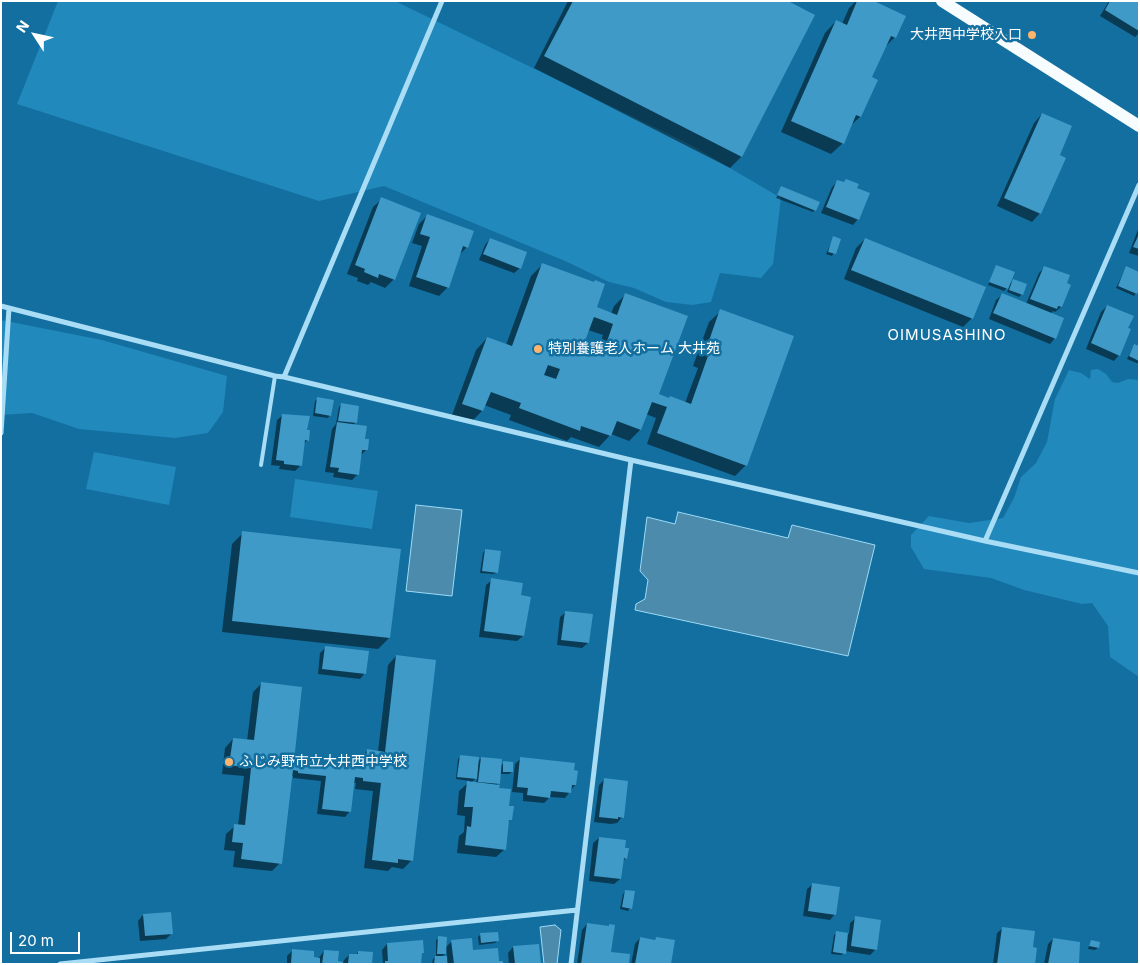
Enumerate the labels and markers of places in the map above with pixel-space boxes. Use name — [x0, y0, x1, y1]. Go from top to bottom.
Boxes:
place label: 大井西中学校入口 — [910, 27, 1022, 43]
marker: 大井西中学校入口 — [1026, 29, 1038, 41]
place label: 特別養護老人ホーム 大井苑 — [548, 341, 720, 357]
marker: 特別養護老人ホーム 大井苑 — [532, 343, 544, 355]
place label: ふじみ野市立大井西中学校 — [239, 754, 407, 770]
marker: ふじみ野市立大井西中学校 — [223, 756, 235, 768]

